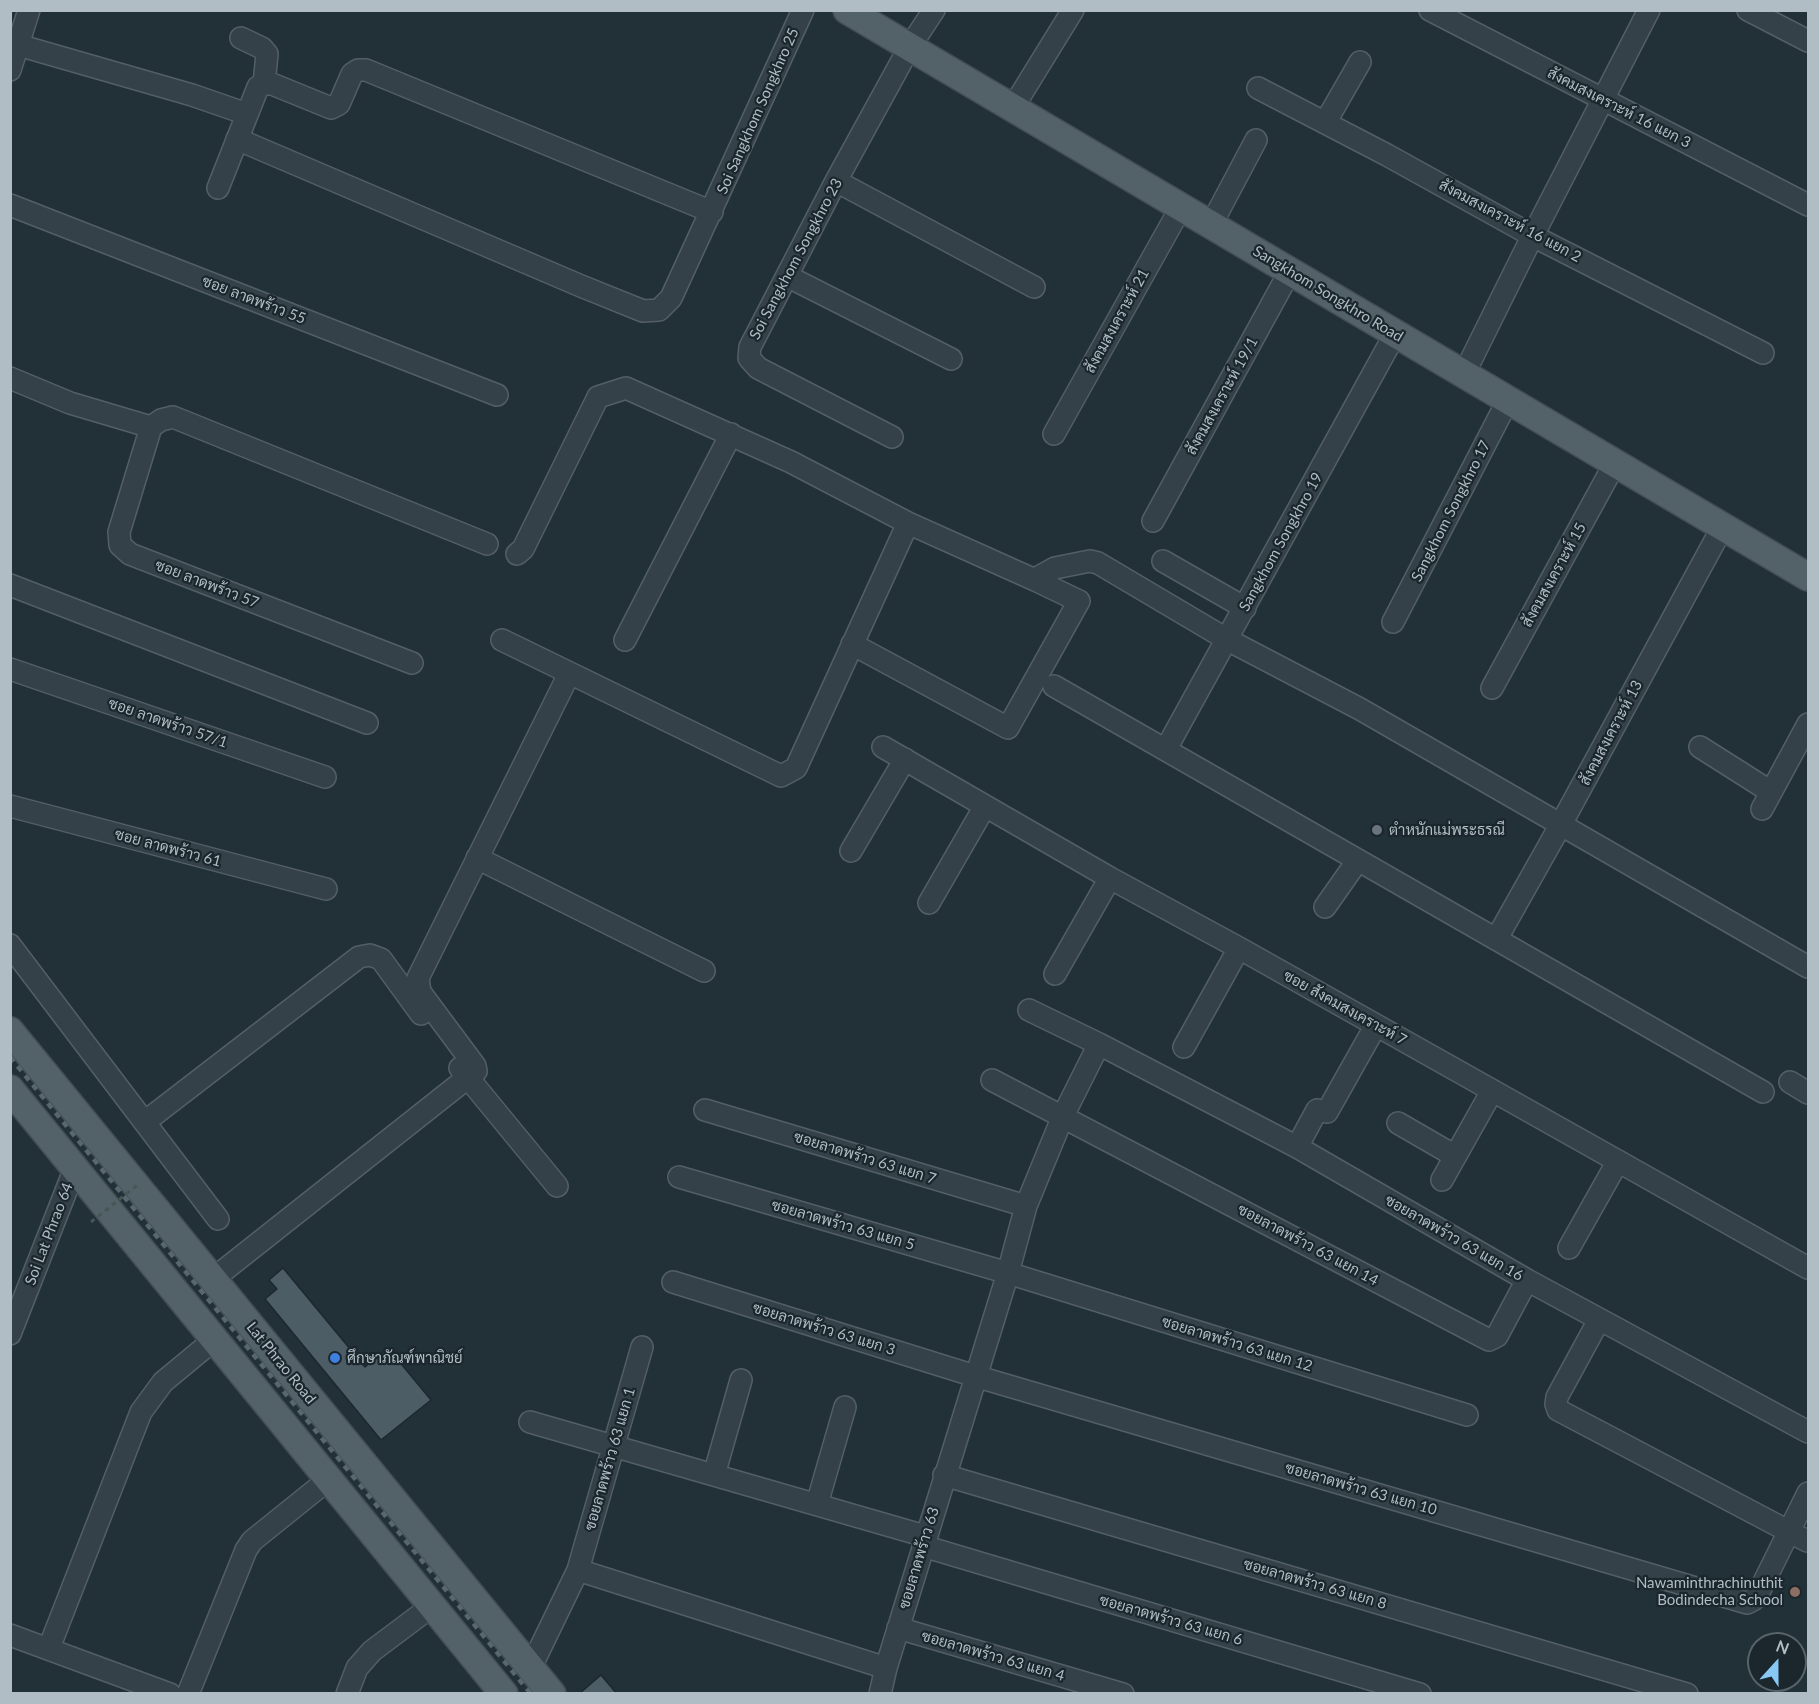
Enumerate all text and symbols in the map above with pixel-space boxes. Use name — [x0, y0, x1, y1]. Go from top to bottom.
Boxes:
street label: Soi Sangkhom Songkhro 25 — [713, 25, 803, 197]
street label: สังคมสงเคราะห์ 16 แยก 3 — [1544, 64, 1694, 152]
street label: Soi Sangkhom Songkhro 23 — [746, 175, 846, 343]
street label: สังคมสงเคราะห์ 16 แยก 2 — [1436, 176, 1584, 266]
street label: Sangkhom Songkhro Road — [1250, 242, 1406, 346]
street label: สังคมสงเคราะห์ 21 — [1081, 266, 1153, 376]
street label: ซอย ลาดพร้าว 55 — [200, 272, 308, 328]
street label: สังคมสงเคราะห์ 19/1 — [1182, 334, 1262, 458]
street label: Sangkhom Songkhro 17 — [1408, 437, 1494, 585]
street label: Sangkhom Songkhro 19 — [1235, 469, 1327, 615]
street label: สังคมสงเคราะห์ 15 — [1518, 520, 1590, 630]
street label: ซอย ลาดพร้าว 57 — [153, 556, 261, 612]
street label: สังคมสงเคราะห์ 13 — [1576, 677, 1646, 789]
street label: ซอย ลาดพร้าว 57/1 — [106, 694, 230, 752]
place label: ตำหนักแม่พระธรณี — [1389, 821, 1505, 839]
marker: ตำหนักแม่พระธรณี — [1370, 823, 1384, 837]
street label: ซอย ลาดพร้าว 61 — [113, 825, 223, 871]
street label: ซอย สังคมสงเคราะห์ 7 — [1280, 967, 1410, 1049]
street label: ซอยลาดพร้าว 63 แยก 7 — [792, 1128, 938, 1188]
street label: Soi Lat Phrao 64 — [21, 1180, 77, 1288]
street label: ซอยลาดพร้าว 63 แยก 16 — [1382, 1191, 1526, 1285]
street label: ซอยลาดพร้าว 63 แยก 5 — [769, 1196, 917, 1254]
street label: ซอยลาดพร้าว 63 แยก 14 — [1235, 1200, 1381, 1290]
street label: ซอยลาดพร้าว 63 แยก 3 — [751, 1299, 897, 1359]
street label: ซอยลาดพร้าว 63 แยก 12 — [1159, 1312, 1315, 1376]
street label: Lat Phrao Road — [243, 1318, 319, 1408]
place label: ศึกษาภัณฑ์พาณิชย์ — [347, 1349, 463, 1367]
marker: ศึกษาภัณฑ์พาณิชย์ — [328, 1351, 342, 1365]
street label: ซอยลาดพร้าว 63 แยก 1 — [581, 1385, 639, 1533]
street label: ซอยลาดพร้าว 63 แยก 10 — [1283, 1459, 1439, 1519]
street label: ซอยลาดพร้าว 63 — [895, 1505, 943, 1611]
street label: ซอยลาดพร้าว 63 แยก 8 — [1241, 1555, 1389, 1613]
place label: Nawaminthrachinuthit Bodindecha School — [1636, 1574, 1783, 1609]
marker: Nawaminthrachinuthit Bodindecha School — [1788, 1585, 1802, 1599]
street label: ซอยลาดพร้าว 63 แยก 6 — [1097, 1591, 1245, 1649]
street label: ซอยลาดพร้าว 63 แยก 4 — [919, 1627, 1067, 1685]
north arrow — [1747, 1632, 1807, 1692]
text: N — [1774, 1636, 1792, 1658]

